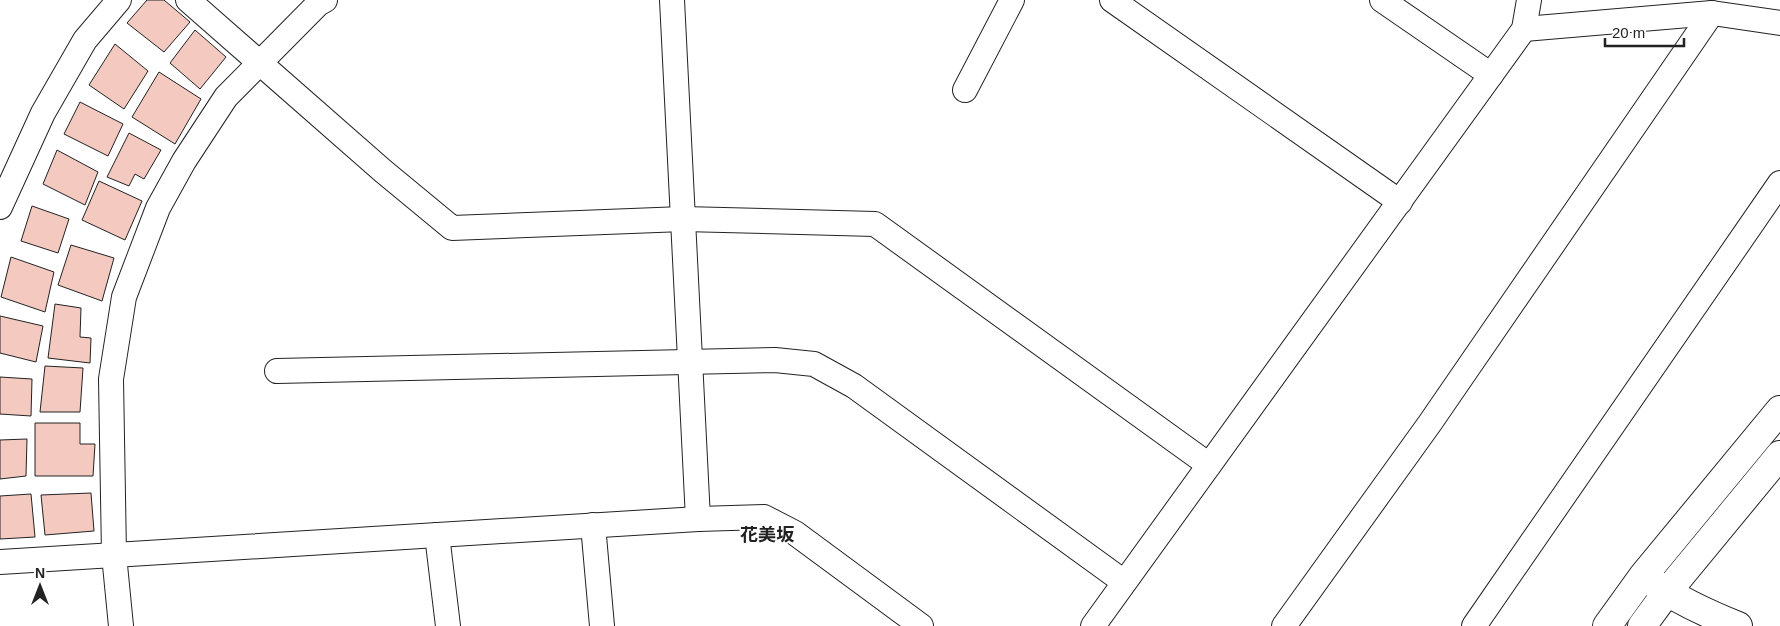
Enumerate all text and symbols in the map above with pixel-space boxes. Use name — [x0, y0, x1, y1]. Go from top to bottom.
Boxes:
scale bar — [1605, 15, 1684, 47]
text: 20 m — [1612, 24, 1645, 41]
district label: 花美坂 — [740, 525, 795, 545]
north arrow — [15, 561, 65, 611]
text: N — [35, 565, 45, 581]

